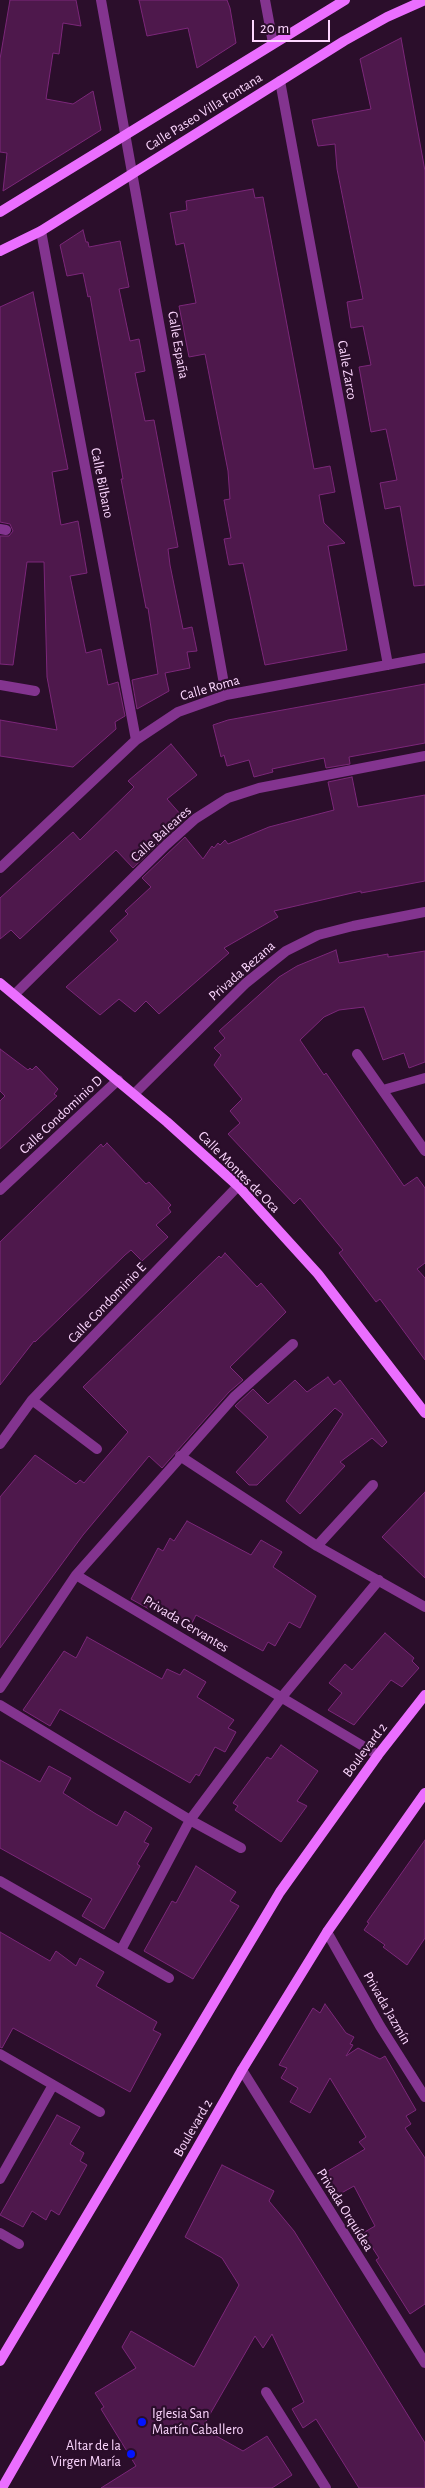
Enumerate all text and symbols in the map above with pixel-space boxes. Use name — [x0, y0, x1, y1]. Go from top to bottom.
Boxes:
scale bar — [255, 10, 332, 42]
text: 20 m — [260, 21, 289, 36]
street label: Calle Paseo Villa Fontana — [142, 69, 266, 155]
street label: Calle España — [164, 310, 192, 380]
street label: Calle Zarco — [334, 339, 360, 401]
street label: Calle Bilbano — [87, 446, 117, 520]
street label: Calle Roma — [178, 672, 242, 704]
street label: Calle Baleares — [127, 802, 195, 866]
street label: Privada Bezana — [205, 938, 279, 1004]
street label: Calle Condominio D — [16, 1072, 106, 1158]
street label: Calle Montes de Oca — [195, 1128, 283, 1216]
street label: Calle Condominio E — [64, 1259, 150, 1347]
street label: Privada Cervantes — [140, 1592, 232, 1656]
street label: Boulevard 2 — [339, 1719, 391, 1781]
street label: Privada Jazmín — [359, 1969, 415, 2047]
street label: Boulevard 2 — [170, 2096, 216, 2160]
street label: Privada Orquídea — [313, 2166, 377, 2254]
place label: Iglesia San Martín Caballero — [152, 2406, 243, 2438]
marker: Iglesia San Martín Caballero — [136, 2416, 148, 2428]
place label: Altar de la Virgen María — [51, 2438, 121, 2470]
marker: Altar de la Virgen María — [125, 2448, 137, 2460]

